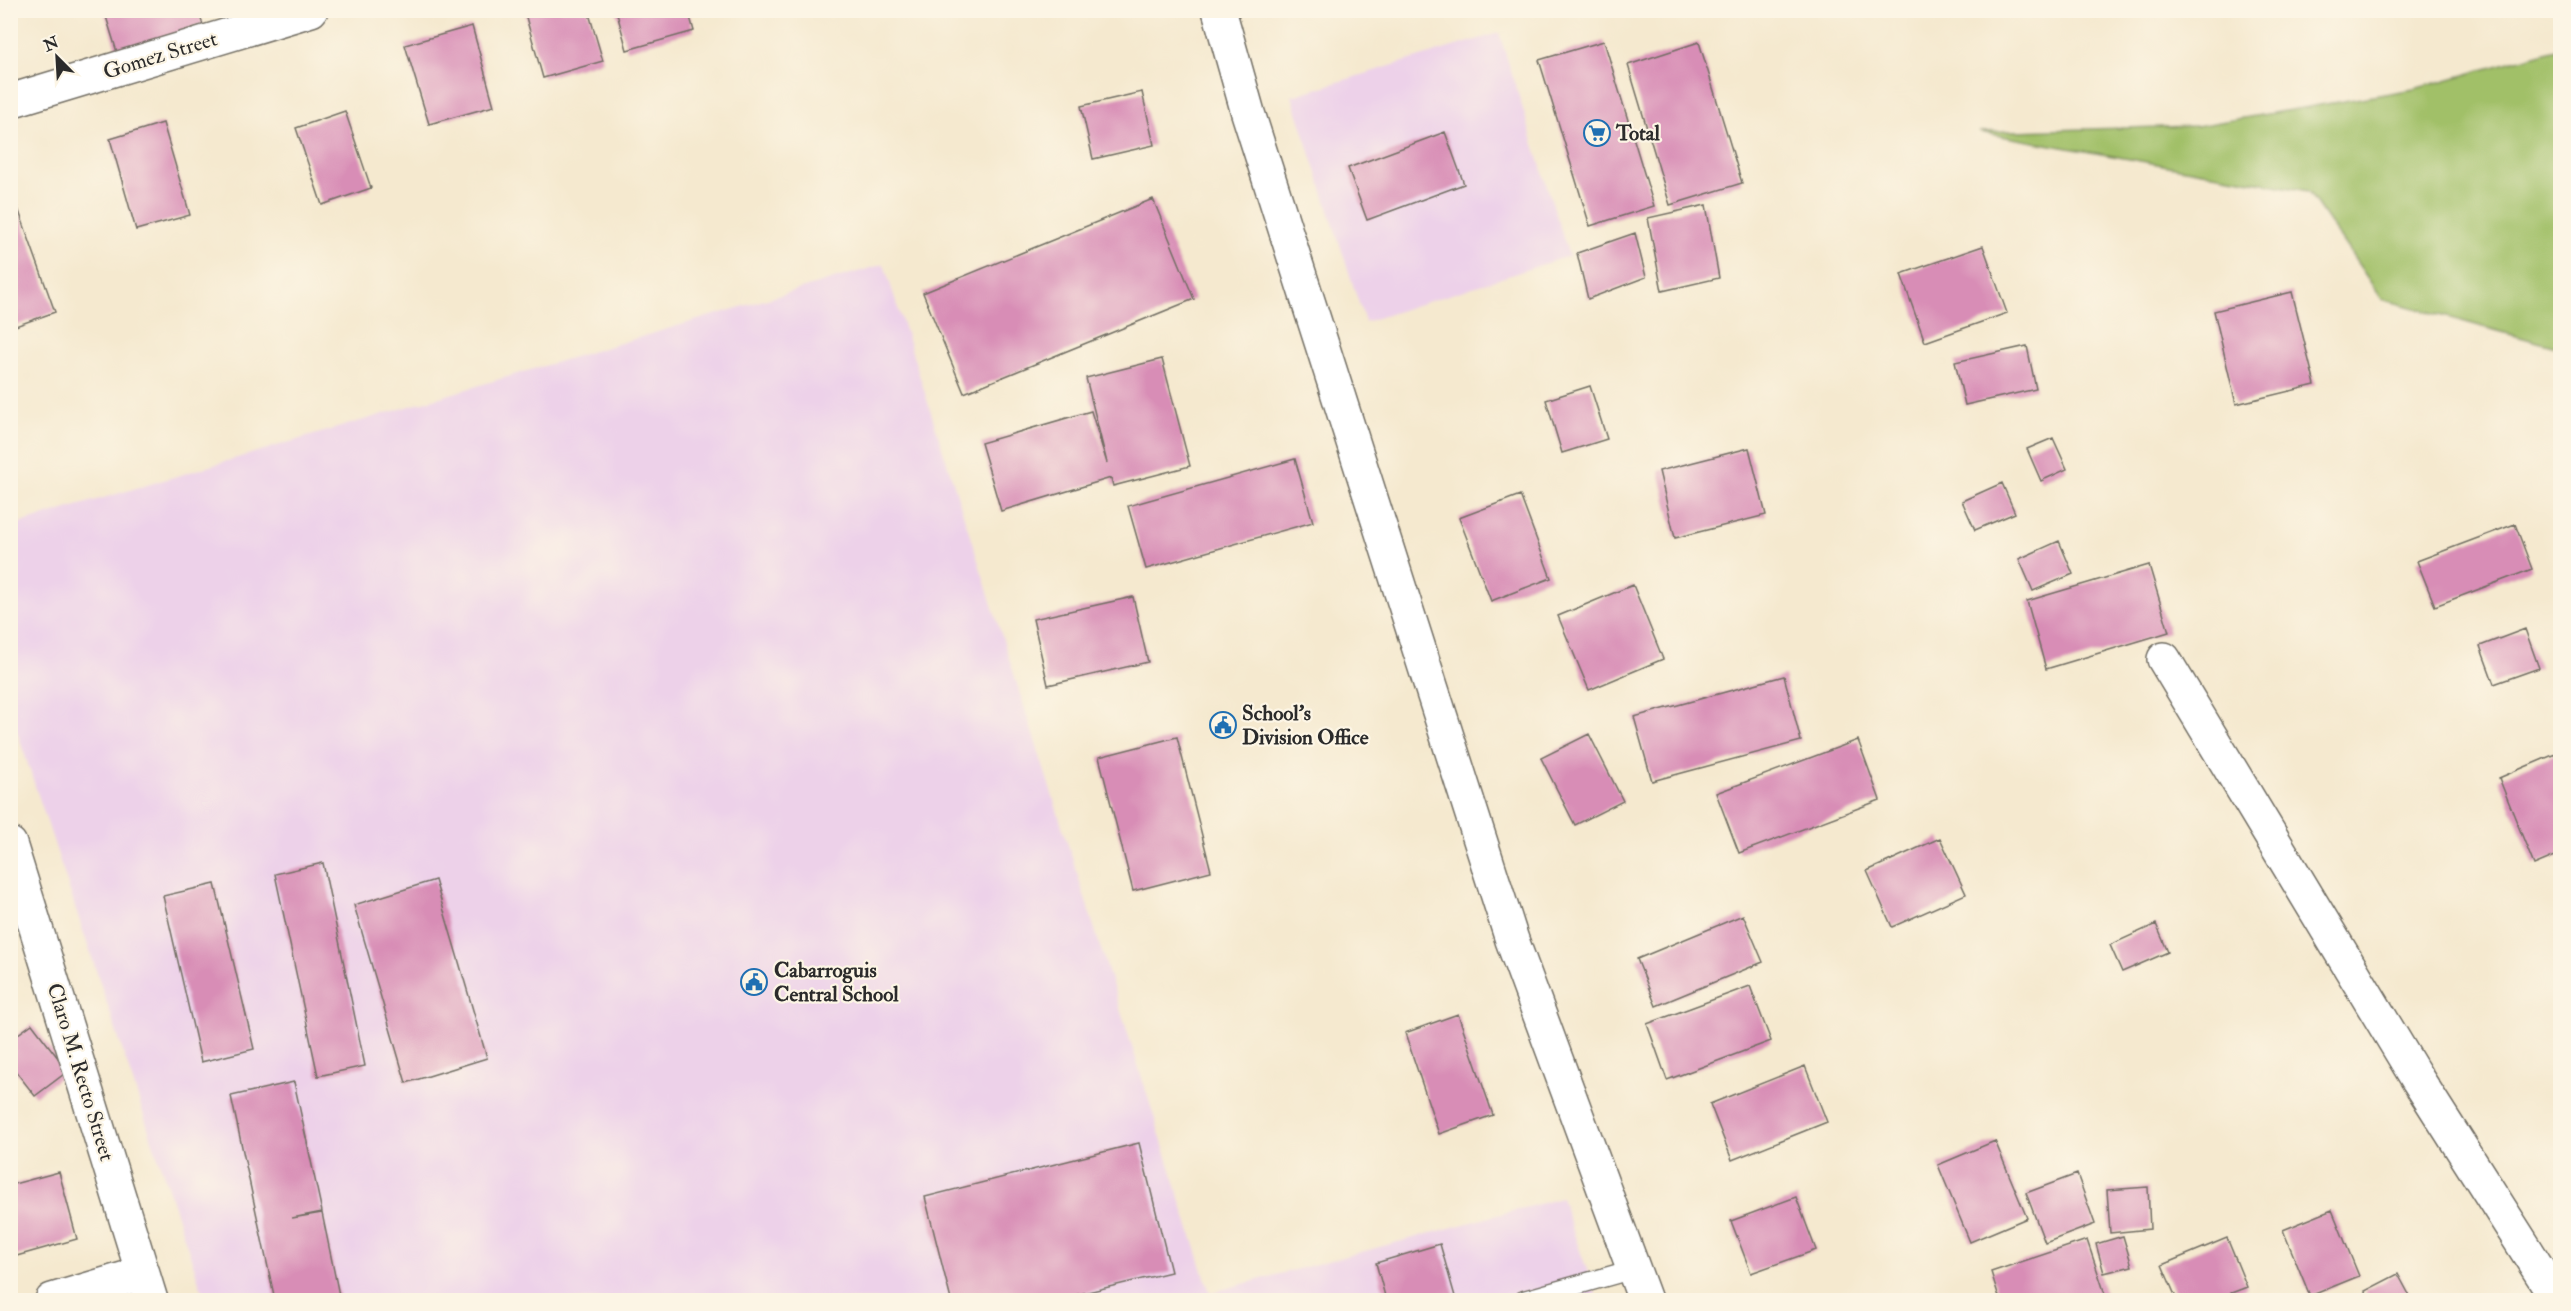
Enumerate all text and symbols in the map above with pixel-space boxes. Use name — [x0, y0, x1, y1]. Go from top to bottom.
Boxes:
street label: Gomez Street — [100, 25, 221, 86]
north arrow — [27, 27, 87, 87]
text: N — [40, 32, 63, 57]
supermarket icon: Total — [1582, 118, 1612, 148]
place label: Total — [1615, 120, 1660, 147]
place label: School's Division Office — [1242, 700, 1369, 751]
public building icon: School's Division Office — [1208, 710, 1238, 740]
place label: Cabarroguis Central School — [774, 957, 899, 1008]
public building icon: Cabarroguis Central School — [739, 967, 769, 997]
street label: Claro M. Recto Street — [41, 980, 120, 1164]

